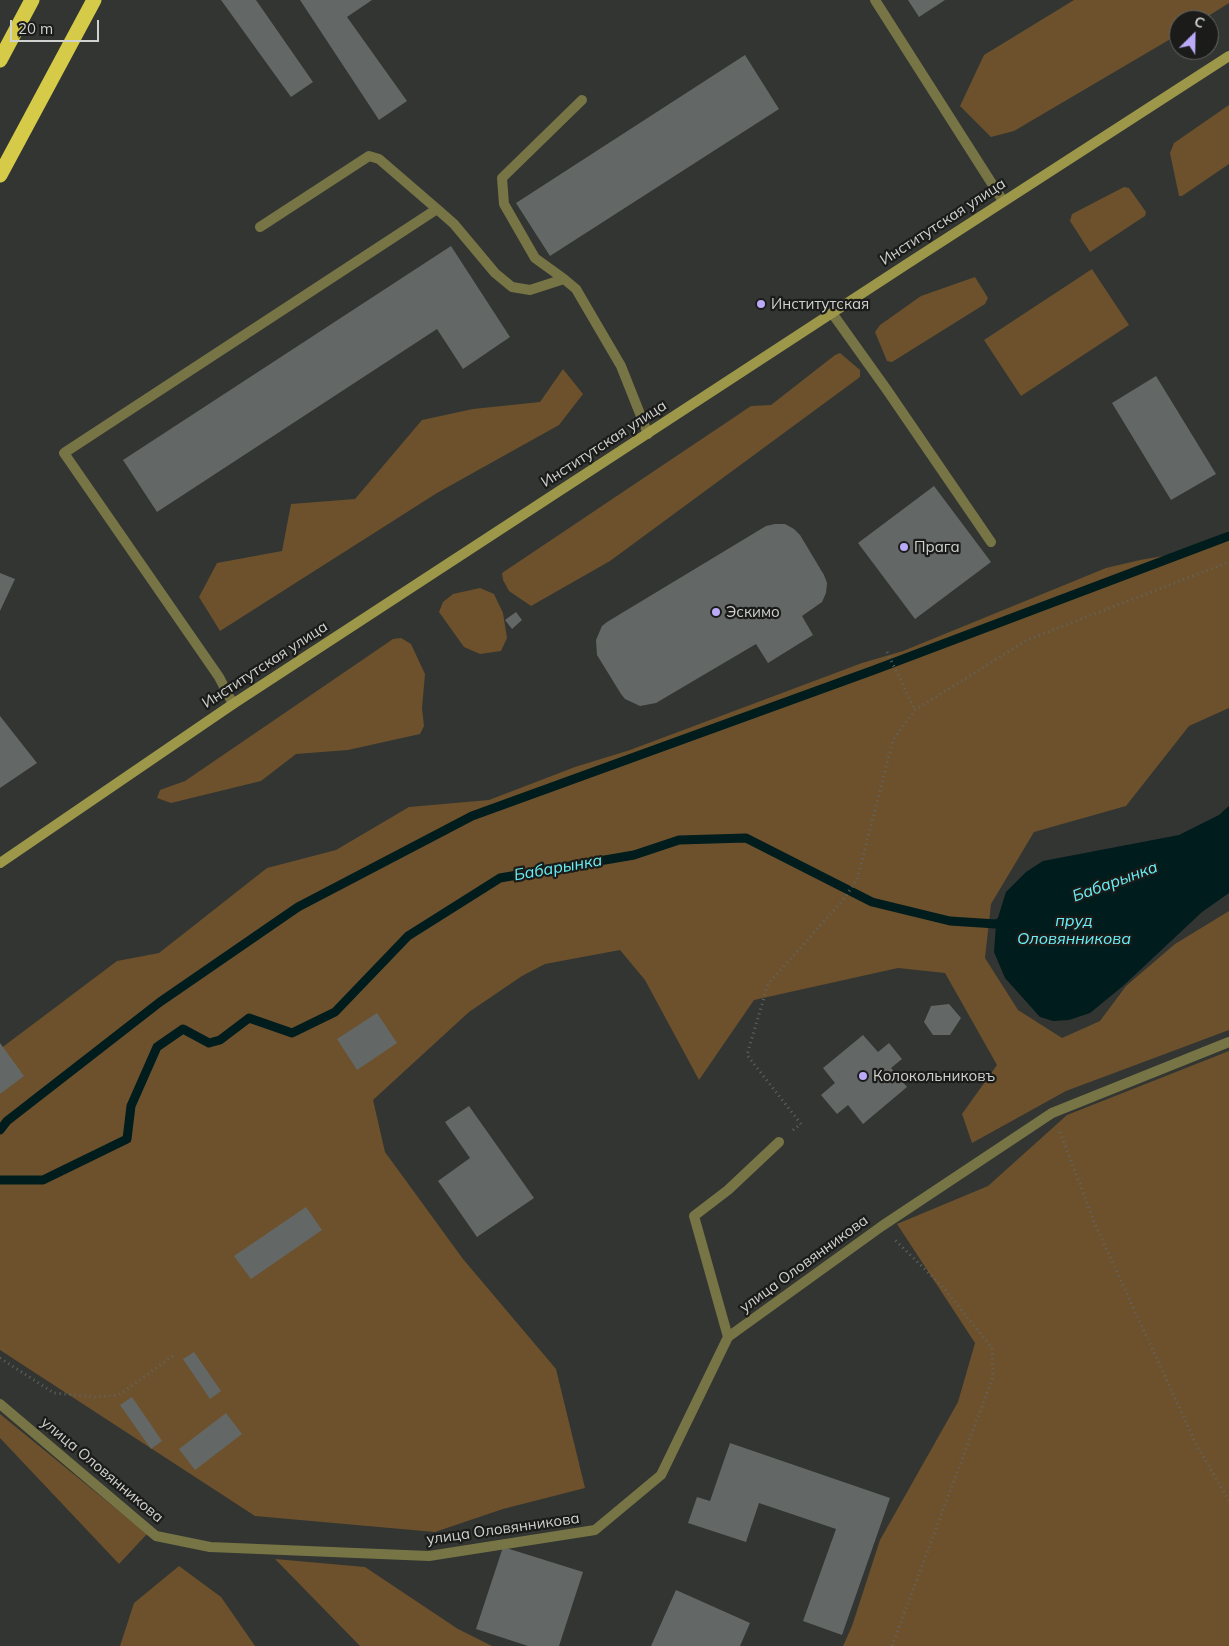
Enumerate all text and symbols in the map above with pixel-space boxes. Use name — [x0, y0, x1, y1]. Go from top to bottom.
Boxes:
scale bar — [12, 10, 101, 42]
north arrow — [1169, 10, 1219, 60]
text: С — [1192, 12, 1207, 32]
text: 20 m — [18, 19, 53, 38]
street label: Институтская улица — [877, 175, 1009, 269]
place label: Институтская — [771, 295, 869, 313]
marker: Институтская — [755, 298, 767, 310]
street label: Институтская улица — [538, 397, 670, 491]
place label: Прага — [914, 538, 960, 556]
marker: Прага — [898, 541, 910, 553]
place label: Эскимо — [726, 603, 780, 621]
marker: Эскимо — [710, 606, 722, 618]
street label: Институтская улица — [199, 618, 331, 712]
water label: Бабарынка — [512, 851, 604, 885]
water label: Бабарынка — [1070, 858, 1160, 906]
water label: пруд Оловянникова — [1017, 911, 1131, 949]
place label: Колокольниковъ — [873, 1067, 995, 1085]
marker: Колокольниковъ — [857, 1070, 869, 1082]
street label: улица Оловянникова — [736, 1211, 872, 1317]
street label: улица Оловянникова — [37, 1413, 167, 1527]
street label: улица Оловянникова — [425, 1509, 581, 1549]

